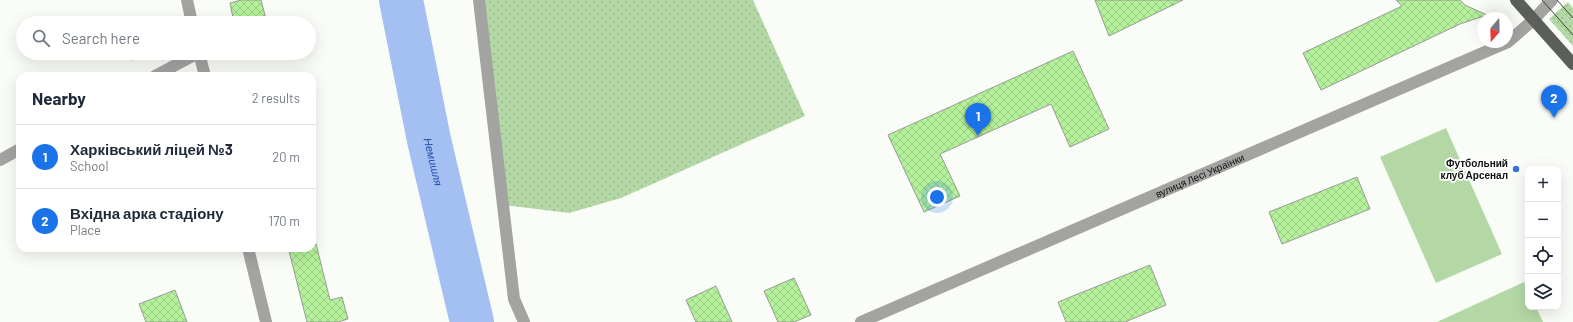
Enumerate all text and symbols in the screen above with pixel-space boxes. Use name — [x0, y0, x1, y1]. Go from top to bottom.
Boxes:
north arrow — [1477, 12, 1513, 48]
search box — [16, 16, 316, 60]
icon: search — [30, 27, 52, 49]
text: Search here — [62, 29, 140, 47]
pin: 2 — [1541, 85, 1567, 118]
text: Nearby — [32, 88, 86, 108]
text: 2 results — [252, 90, 300, 106]
pin: 1 — [965, 103, 991, 136]
water label: Немишля — [422, 136, 446, 187]
text: Харківський ліцей №3 — [70, 140, 233, 158]
text: 1 — [43, 149, 47, 165]
text: 20 m — [272, 149, 300, 165]
street label: вулиця Лесі Українки — [1153, 151, 1246, 200]
place label: Футбольний клуб Арсенал — [1441, 157, 1508, 181]
text: School — [70, 158, 108, 174]
marker: Футбольний клуб Арсенал — [1511, 164, 1521, 174]
map controls — [1525, 166, 1561, 310]
button: + — [1525, 166, 1561, 202]
your location — [927, 187, 947, 207]
button: − — [1525, 202, 1561, 238]
text: Вхідна арка стадіону — [70, 204, 224, 222]
text: 2 — [41, 213, 49, 229]
text: 170 m — [269, 213, 300, 229]
text: Place — [70, 222, 101, 238]
button: locate — [1525, 238, 1561, 274]
button: layers — [1525, 274, 1561, 310]

